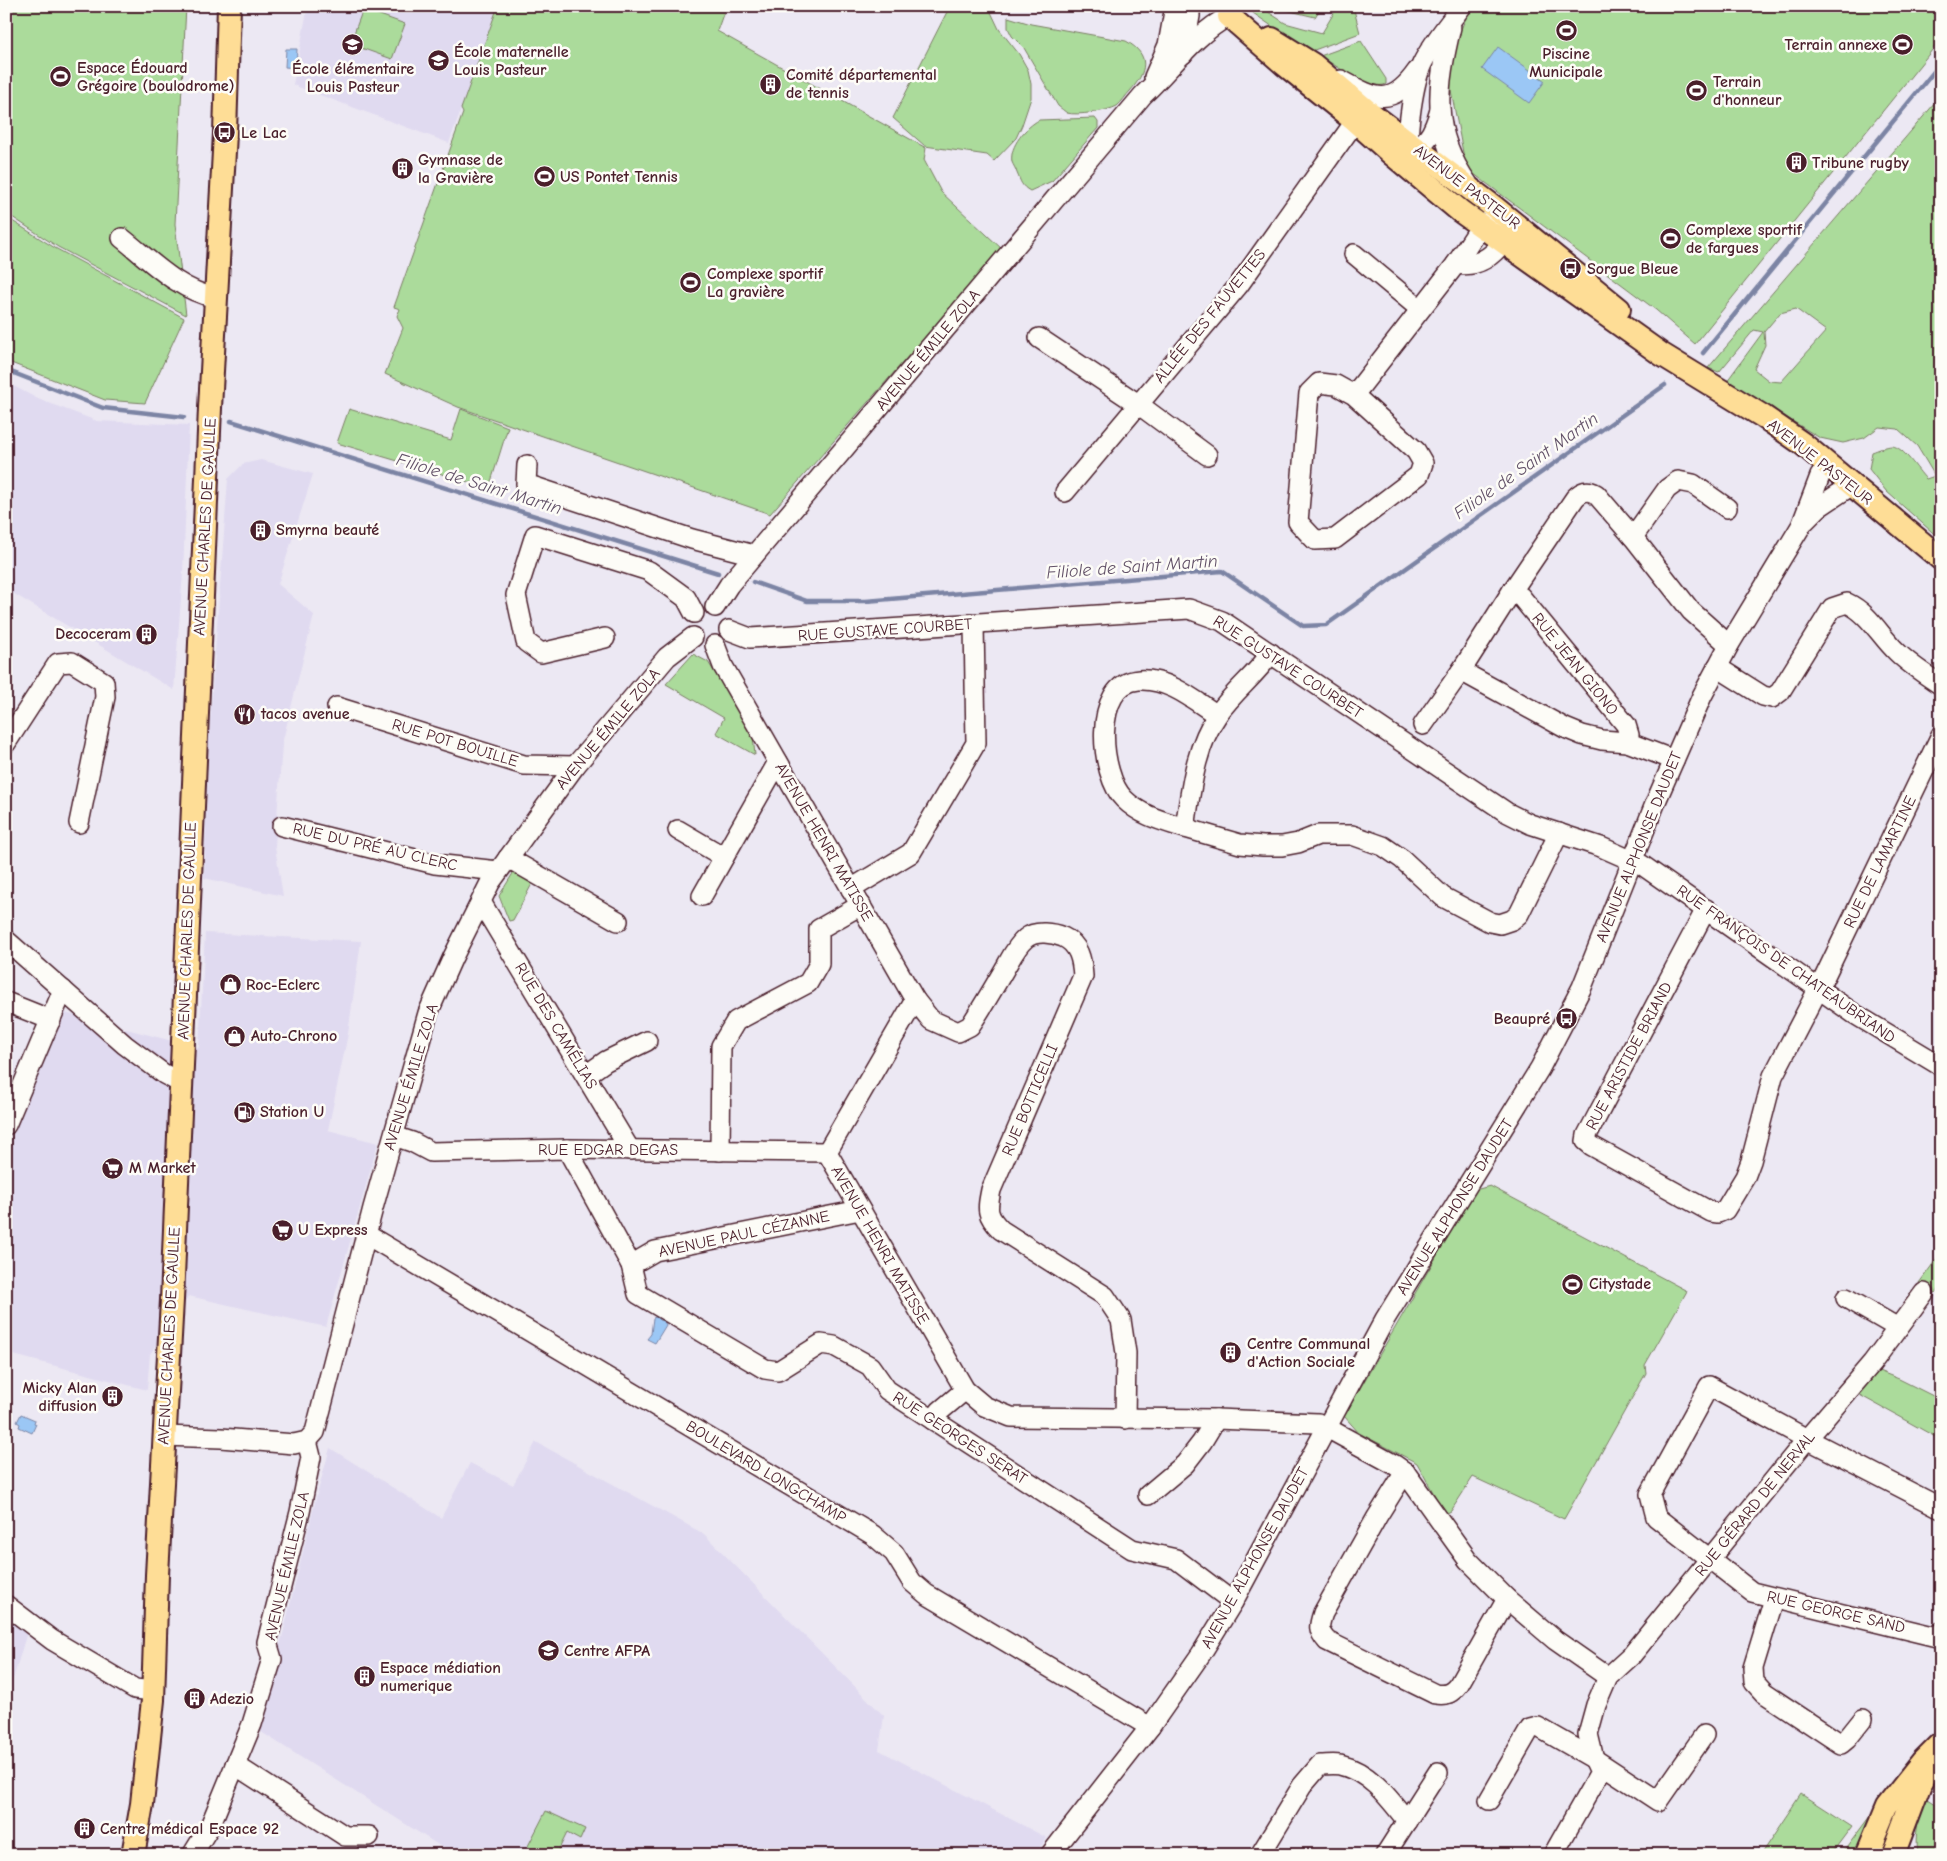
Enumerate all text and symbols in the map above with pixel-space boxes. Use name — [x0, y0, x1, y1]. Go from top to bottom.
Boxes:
sports icon: Piscine Municipale — [1554, 18, 1578, 42]
school or university icon: École élémentaire Louis Pasteur — [341, 33, 365, 57]
sports icon: Terrain annexe — [1891, 33, 1915, 57]
place label: Terrain annexe — [1784, 36, 1887, 54]
place label: École maternelle Louis Pasteur — [454, 42, 569, 79]
place label: Piscine Municipale — [1529, 45, 1603, 81]
school or university icon: École maternelle Louis Pasteur — [426, 49, 450, 73]
place label: Espace Édouard Grégoire (boulodrome) — [77, 58, 234, 95]
place label: École élémentaire Louis Pasteur — [292, 59, 414, 96]
sports icon: Espace Édouard Grégoire (boulodrome) — [49, 65, 73, 89]
place label: Comité départemental de tennis — [786, 66, 937, 102]
building icon: Comité départemental de tennis — [758, 72, 782, 96]
place label: Terrain d'honneur — [1713, 73, 1782, 109]
sports icon: Terrain d'honneur — [1685, 79, 1709, 103]
bus stop icon: Le Lac — [213, 121, 237, 145]
place label: Le Lac — [241, 124, 287, 142]
street label: AVENUE PASTEUR — [1410, 141, 1524, 233]
place label: Gymnase de la Gravière — [418, 151, 503, 187]
building icon: Tribune rugby — [1784, 151, 1808, 175]
place label: Tribune rugby — [1812, 154, 1909, 172]
building icon: Gymnase de la Gravière — [390, 157, 414, 181]
sports icon: US Pontet Tennis — [532, 165, 556, 189]
place label: US Pontet Tennis — [560, 168, 678, 186]
place label: Complexe sportif de fargues — [1686, 221, 1803, 257]
sports icon: Complexe sportif de fargues — [1658, 227, 1682, 251]
street label: ALLÉE DES FAUVETTES — [1150, 245, 1270, 387]
bus stop icon: Sorgue Bleue — [1559, 257, 1583, 281]
place label: Sorgue Bleue — [1587, 260, 1678, 278]
place label: Complexe sportif La gravière — [707, 265, 824, 301]
sports icon: Complexe sportif La gravière — [679, 271, 703, 295]
street label: AVENUE ÉMILE ZOLA — [871, 285, 984, 414]
water label: Filiole de Saint Martin — [1450, 408, 1602, 524]
street label: AVENUE PASTEUR — [1764, 415, 1877, 509]
street label: AVENUE CHARLES DE GAULLE — [190, 417, 220, 636]
water label: Filiole de Saint Martin — [394, 449, 564, 519]
building icon: Smyrna beauté — [248, 518, 272, 542]
place label: Smyrna beauté — [276, 521, 379, 539]
water label: Filiole de Saint Martin — [1046, 551, 1218, 583]
street label: RUE JEAN GIONO — [1528, 609, 1622, 719]
street label: RUE GUSTAVE COURBET — [1210, 612, 1367, 722]
street label: RUE GUSTAVE COURBET — [797, 615, 973, 645]
building icon: Decoceram — [135, 622, 159, 646]
place label: Decoceram — [55, 625, 131, 643]
street label: AVENUE ÉMILE ZOLA — [551, 664, 664, 793]
restaurant icon: tacos avenue — [233, 702, 257, 726]
place label: tacos avenue — [260, 705, 350, 723]
street label: RUE POT BOUILLE — [390, 715, 521, 771]
street label: AVENUE ALPHONSE DAUDET — [1592, 748, 1686, 945]
street label: AVENUE HENRI MATISSE — [771, 760, 877, 925]
street label: RUE DE LAMARTINE — [1840, 793, 1920, 931]
street label: RUE DU PRÉ AU CLERC — [291, 818, 459, 875]
street label: AVENUE CHARLES DE GAULLE — [174, 821, 200, 1040]
street label: RUE FRANÇOIS DE CHATEAUBRIAND — [1673, 881, 1899, 1047]
street label: RUE DES CAMÉLIAS — [511, 959, 602, 1093]
shop icon: Roc-Eclerc — [218, 973, 242, 997]
place label: Roc-Eclerc — [246, 976, 320, 994]
street label: RUE ARISTIDE BRIAND — [1582, 979, 1676, 1133]
street label: AVENUE ÉMILE ZOLA — [379, 1001, 442, 1152]
bus stop icon: Beaupré — [1554, 1007, 1578, 1031]
place label: Beaupré — [1494, 1010, 1550, 1028]
shop icon: Auto-Chrono — [223, 1024, 247, 1048]
place label: Auto-Chrono — [251, 1027, 337, 1045]
street label: RUE BOTTICELLI — [998, 1041, 1062, 1159]
fuel station icon: Station U — [232, 1100, 256, 1124]
place label: Station U — [260, 1103, 324, 1121]
street label: AVENUE ALPHONSE DAUDET — [1393, 1115, 1517, 1298]
street label: RUE EDGAR DEGAS — [538, 1141, 678, 1159]
supermarket icon: M Market — [101, 1156, 125, 1180]
place label: M Market — [129, 1159, 196, 1177]
street label: AVENUE HENRI MATISSE — [827, 1163, 933, 1328]
street label: AVENUE PAUL CÉZANNE — [657, 1206, 831, 1261]
supermarket icon: U Express — [270, 1218, 294, 1242]
place label: U Express — [298, 1221, 368, 1239]
street label: AVENUE CHARLES DE GAULLE — [154, 1226, 184, 1445]
sports icon: Citystade — [1561, 1272, 1585, 1296]
place label: Citystade — [1589, 1275, 1651, 1293]
place label: Centre Communal d'Action Sociale — [1247, 1335, 1370, 1371]
building icon: Centre Communal d'Action Sociale — [1219, 1341, 1243, 1365]
place label: Micky Alan diffusion — [22, 1379, 97, 1415]
building icon: Micky Alan diffusion — [101, 1385, 125, 1409]
street label: RUE GEORGES SERAT — [890, 1388, 1031, 1488]
street label: BOULEVARD LONGCHAMP — [683, 1417, 849, 1527]
street label: RUE GÉRARD DE NERVAL — [1691, 1428, 1819, 1580]
street label: AVENUE ALPHONSE DAUDET — [1198, 1464, 1313, 1652]
street label: AVENUE ÉMILE ZOLA — [260, 1490, 313, 1642]
street label: RUE GEORGE SAND — [1765, 1587, 1907, 1637]
school or university icon: Centre AFPA — [536, 1639, 560, 1663]
place label: Centre AFPA — [564, 1642, 650, 1660]
place label: Espace médiation numerique — [380, 1659, 501, 1695]
building icon: Espace médiation numerique — [352, 1665, 376, 1689]
building icon: Adezio — [182, 1687, 206, 1711]
place label: Adezio — [210, 1690, 254, 1708]
building icon: Centre médical Espace 92 — [72, 1817, 96, 1841]
place label: Centre médical Espace 92 — [100, 1820, 279, 1838]

